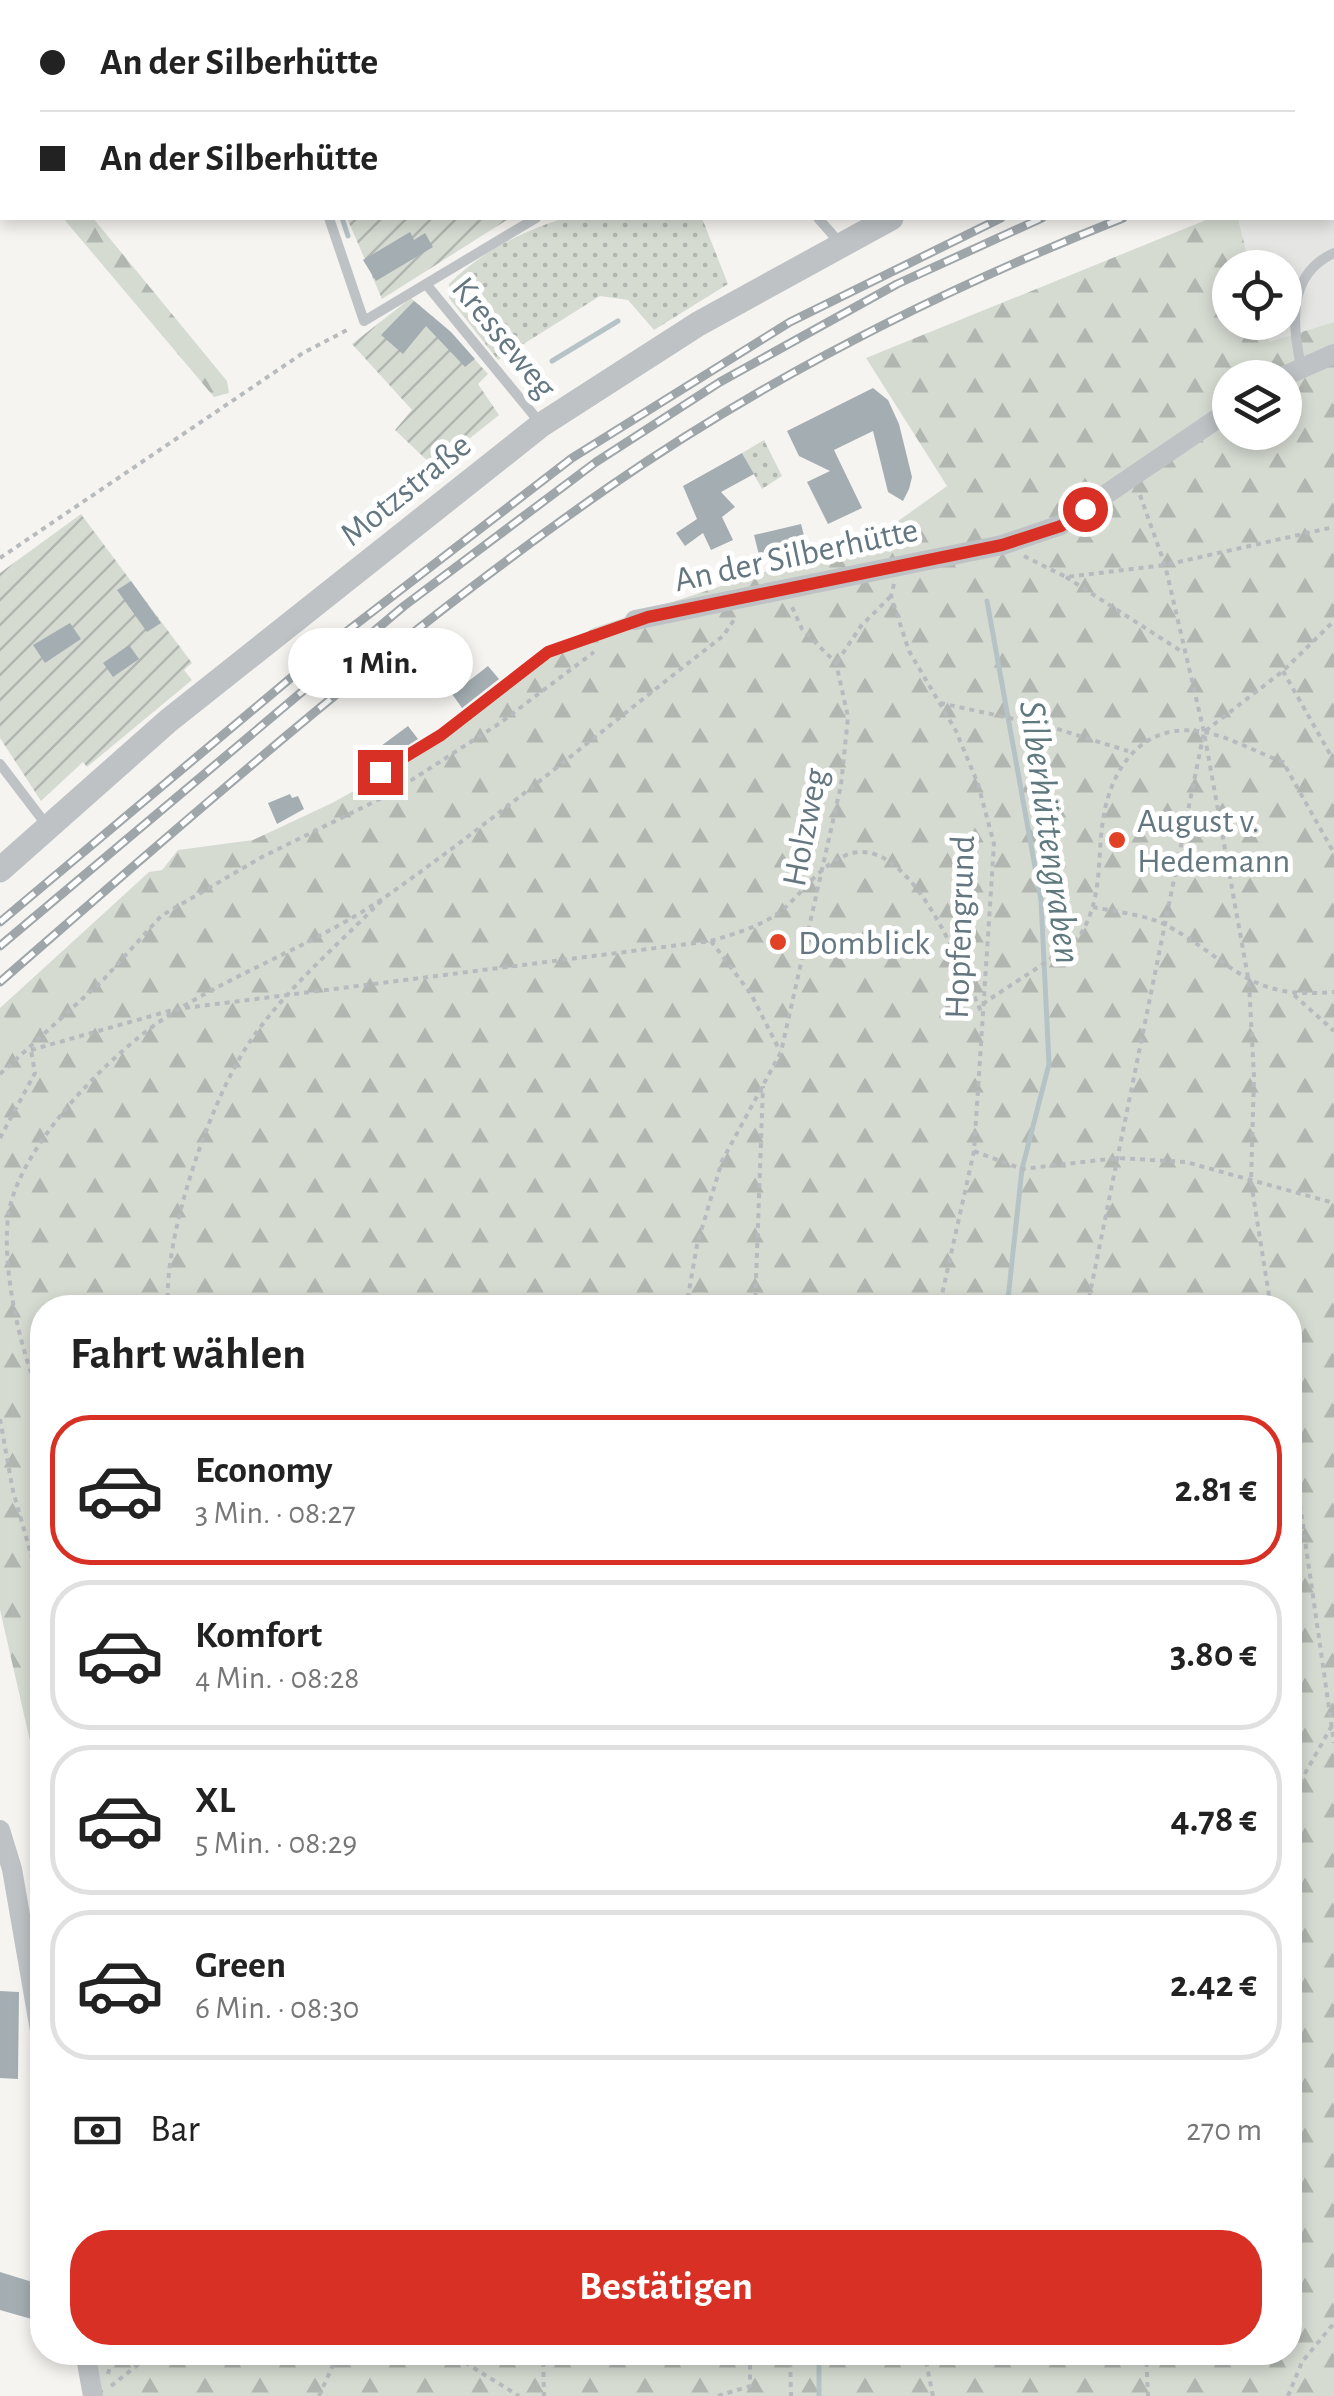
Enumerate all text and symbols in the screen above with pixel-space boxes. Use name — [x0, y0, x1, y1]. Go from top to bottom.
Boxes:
text: An der Silberhütte — [100, 44, 378, 82]
text: An der Silberhütte — [100, 140, 378, 178]
map controls — [1212, 250, 1302, 450]
button: locate — [1212, 250, 1302, 340]
street label: Kresseweg — [445, 271, 563, 405]
button: layers — [1212, 360, 1302, 450]
street label: Motzstraße — [334, 427, 478, 553]
route start — [1063, 487, 1108, 532]
street label: An der Silberhütte — [671, 513, 921, 598]
callout: 1 Min. — [288, 627, 472, 697]
text: 1 Min. — [343, 647, 418, 679]
water label: Silberhüttengraben — [1012, 698, 1086, 966]
route end — [358, 750, 403, 795]
street label: Holzweg — [777, 765, 834, 889]
place label: August v. Hedemann — [1137, 804, 1290, 879]
marker: August v. Hedemann — [1106, 829, 1128, 851]
street label: Hopfengrund — [940, 835, 981, 1019]
place label: Domblick — [798, 926, 930, 961]
marker: Domblick — [767, 931, 789, 953]
text: Fahrt wählen — [70, 1332, 306, 1377]
icon: car — [75, 1445, 165, 1535]
text: Economy — [195, 1452, 333, 1490]
text: 2.81 € — [1175, 1471, 1257, 1509]
text: 3 Min. · 08:27 — [195, 1497, 355, 1529]
icon: car — [75, 1610, 165, 1700]
text: Komfort — [195, 1617, 322, 1655]
text: 3.80 € — [1170, 1636, 1257, 1674]
text: 4 Min. · 08:28 — [195, 1662, 360, 1694]
icon: car — [75, 1775, 165, 1865]
text: XL — [195, 1782, 235, 1820]
text: 4.78 € — [1171, 1801, 1257, 1839]
text: 5 Min. · 08:29 — [195, 1827, 357, 1859]
icon: car — [75, 1940, 165, 2030]
text: Green — [195, 1947, 286, 1985]
text: 2.42 € — [1170, 1966, 1257, 2004]
text: 6 Min. · 08:30 — [195, 1992, 360, 2024]
icon: cash — [70, 2103, 125, 2158]
text: Bar — [150, 2111, 200, 2149]
text: 270 m — [1186, 2114, 1262, 2146]
button: Bestätigen — [70, 2230, 1262, 2345]

